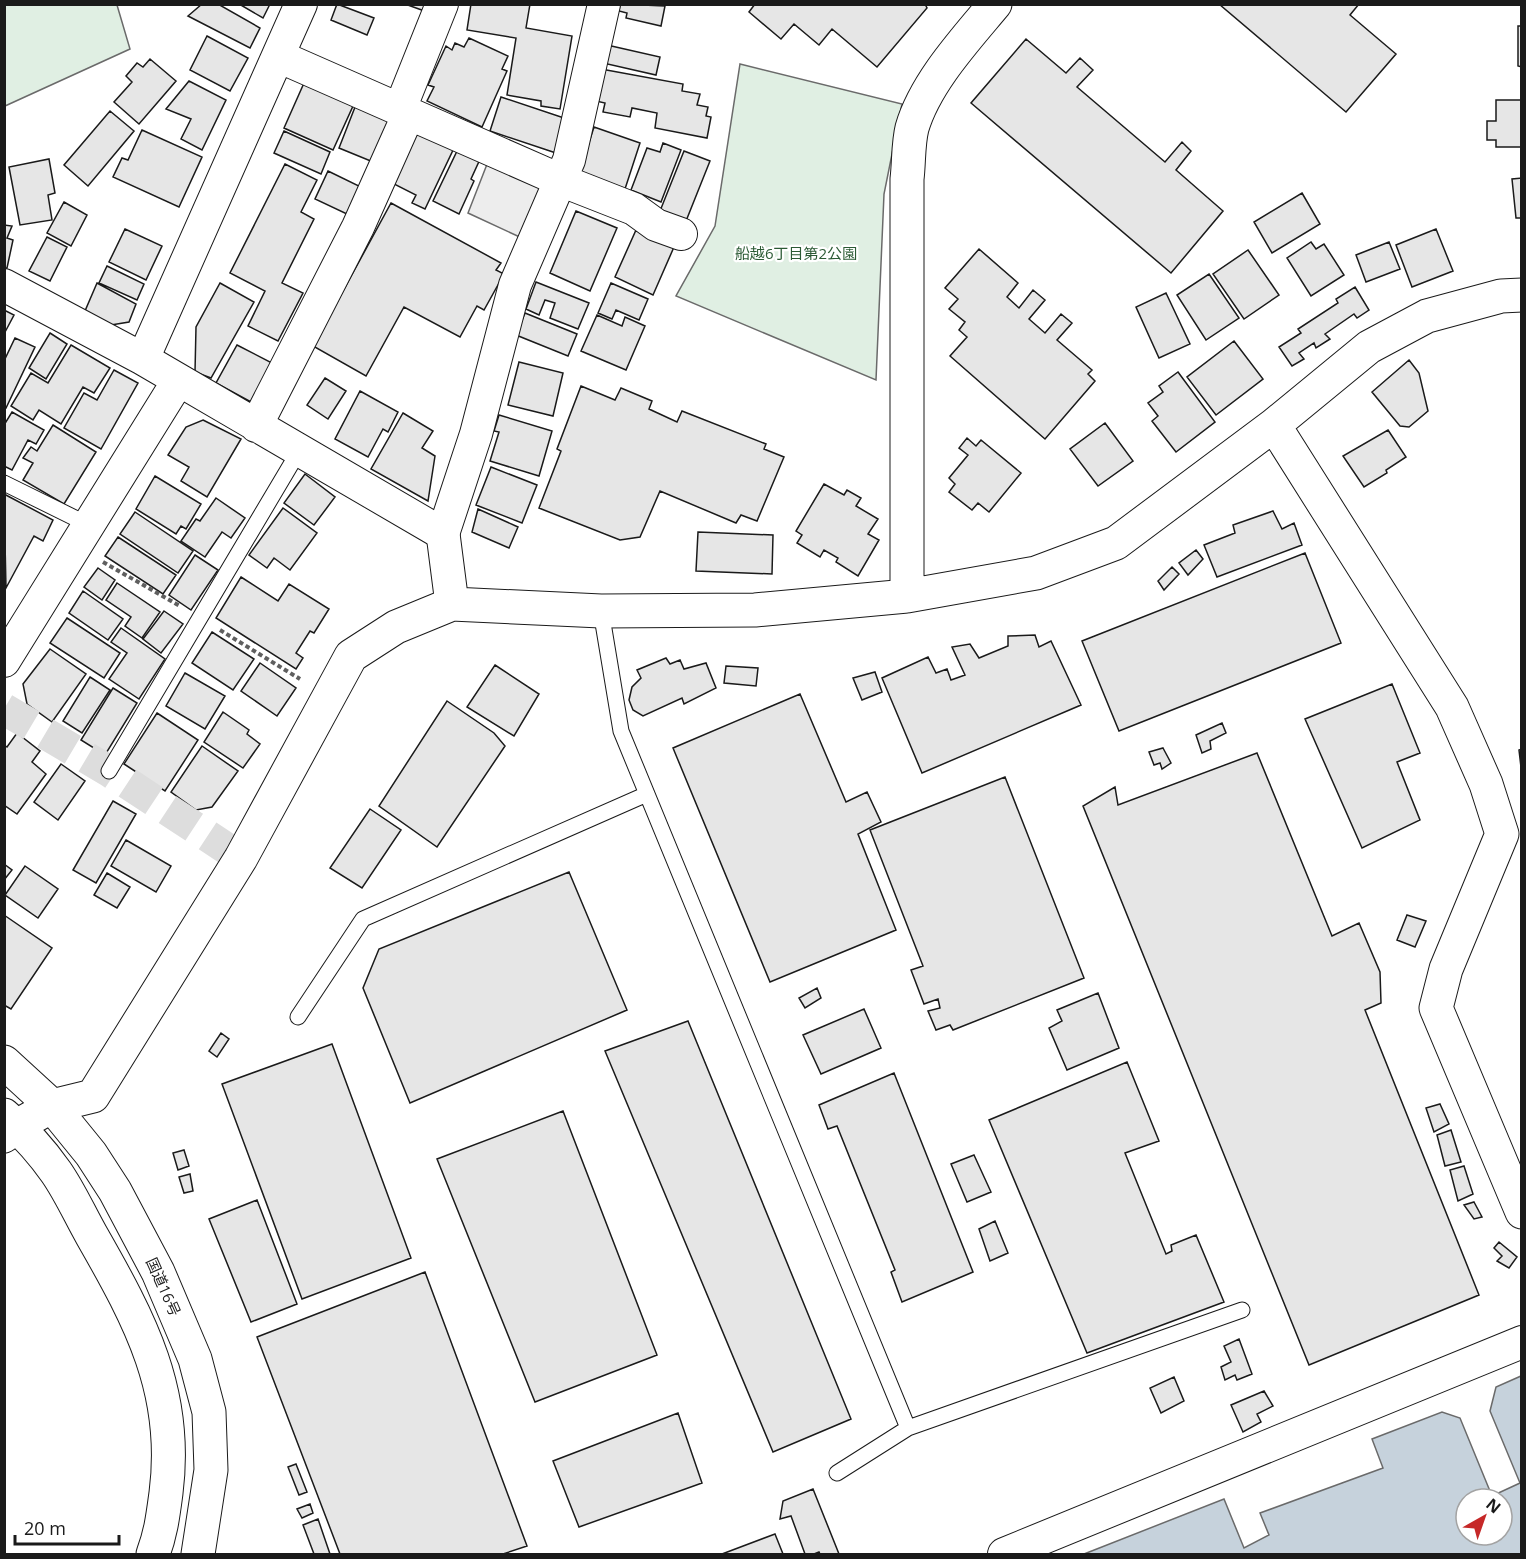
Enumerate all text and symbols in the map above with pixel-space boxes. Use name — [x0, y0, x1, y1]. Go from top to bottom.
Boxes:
park label: 船越6丁目第2公園 — [735, 243, 857, 263]
street label: 国道16号 — [142, 1254, 186, 1319]
north arrow — [1454, 1487, 1514, 1547]
text: N — [1482, 1493, 1506, 1518]
scale bar — [15, 1508, 118, 1546]
text: 20 m — [24, 1516, 66, 1540]

